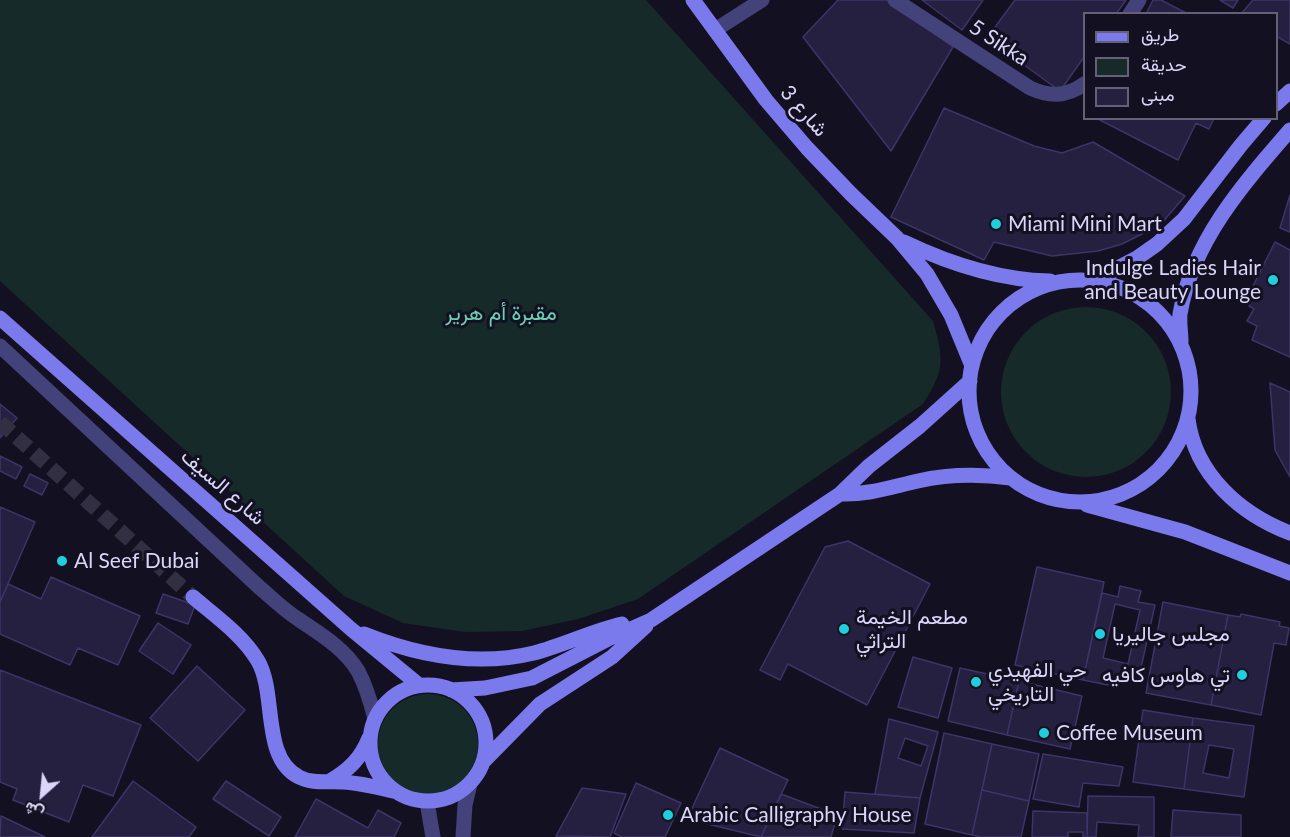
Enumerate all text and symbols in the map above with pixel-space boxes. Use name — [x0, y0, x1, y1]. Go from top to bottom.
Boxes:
legend — [1083, 12, 1278, 120]
street label: 5 Sikka — [965, 15, 1033, 71]
text: طريق — [1141, 23, 1179, 45]
text: حديقة — [1141, 53, 1187, 75]
street label: شارع 3 — [775, 80, 833, 142]
text: مبنى — [1141, 83, 1175, 105]
place label: Miami Mini Mart — [1008, 211, 1162, 237]
marker: Miami Mini Mart — [989, 217, 1003, 231]
place label: Indulge Ladies Hair and Beauty Lounge — [1084, 255, 1261, 305]
marker: Indulge Ladies Hair and Beauty Lounge — [1266, 273, 1280, 287]
park label: مقبرة أم هرير — [445, 300, 557, 326]
street label: شارع السيف — [176, 444, 270, 530]
place label: Al Seef Dubai — [74, 548, 199, 574]
marker: Al Seef Dubai — [55, 554, 69, 568]
place label: مطعم الخيمة التراثي — [856, 604, 968, 654]
place label: مجلس جاليريا — [1112, 621, 1230, 647]
marker: مطعم الخيمة التراثي — [837, 622, 851, 636]
marker: مجلس جاليريا — [1093, 627, 1107, 641]
place label: حي الفهيدي التاريخي — [988, 657, 1087, 707]
place label: تي هاوس كافيه — [1102, 662, 1230, 688]
marker: تي هاوس كافيه — [1235, 668, 1249, 682]
marker: حي الفهيدي التاريخي — [969, 675, 983, 689]
place label: Coffee Museum — [1056, 720, 1203, 746]
marker: Coffee Museum — [1037, 726, 1051, 740]
north arrow — [12, 765, 72, 825]
text: ش — [21, 799, 46, 824]
place label: Arabic Calligraphy House — [680, 802, 911, 828]
marker: Arabic Calligraphy House — [661, 808, 675, 822]

